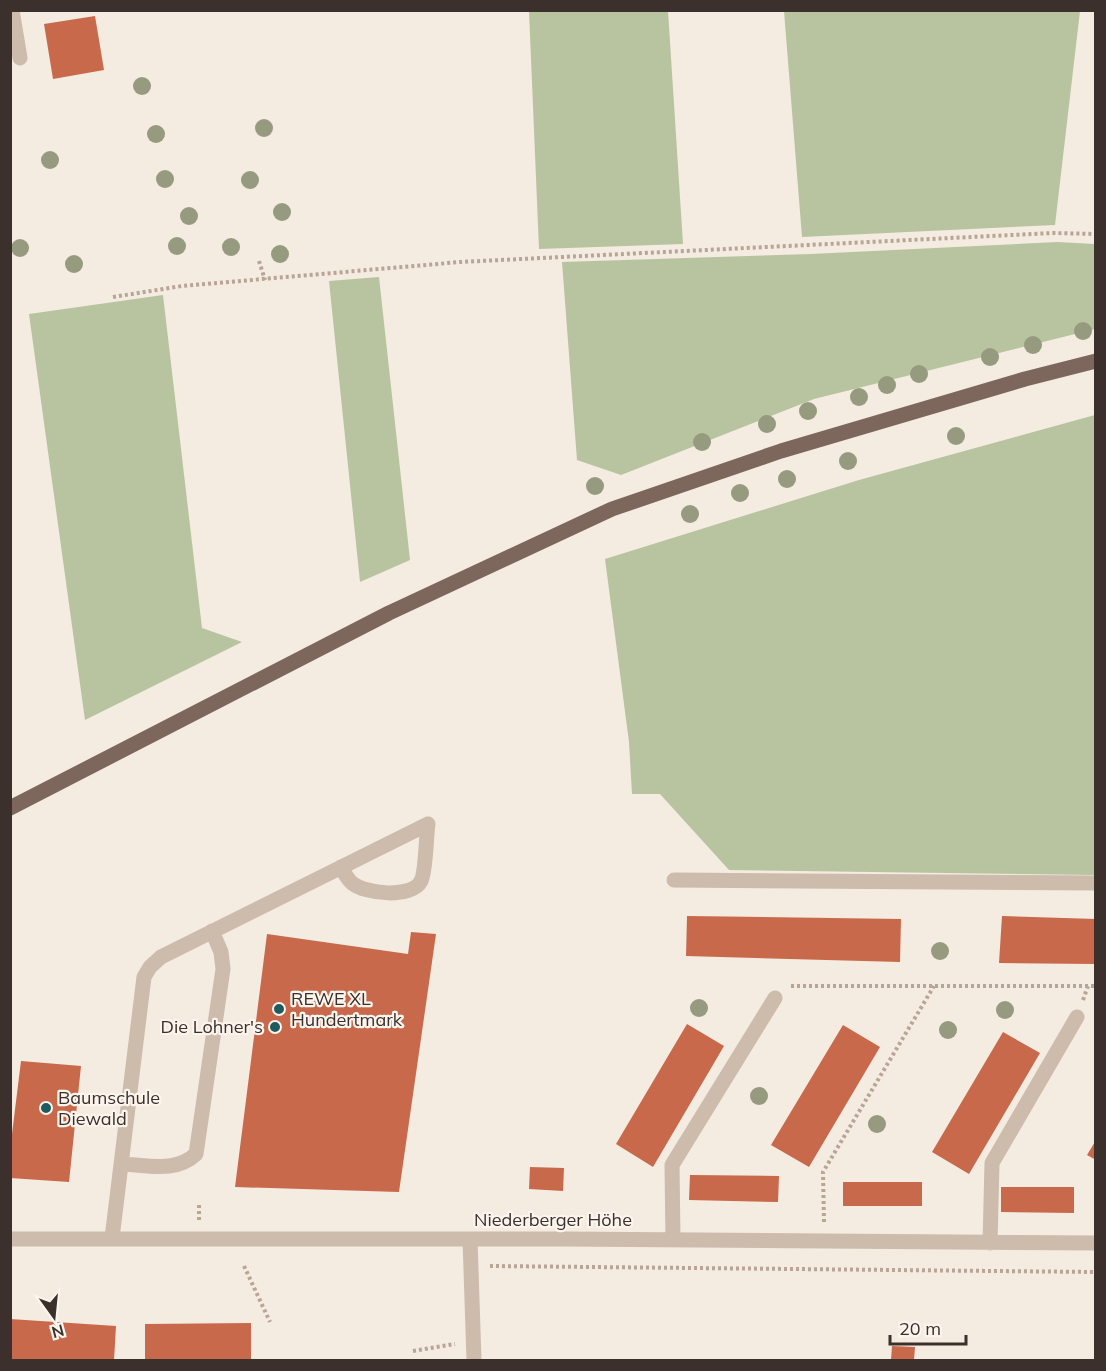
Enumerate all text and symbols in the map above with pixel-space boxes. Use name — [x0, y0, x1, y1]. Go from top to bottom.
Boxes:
place label: REWE XL Hundertmark — [291, 987, 403, 1031]
marker: REWE XL Hundertmark — [272, 1002, 286, 1016]
place label: Die Lohner's — [160, 1015, 263, 1038]
marker: Die Lohner's — [268, 1020, 282, 1034]
place label: Baumschule Diewald — [58, 1086, 160, 1130]
marker: Baumschule Diewald — [39, 1101, 53, 1115]
street label: Niederberger Höhe — [474, 1208, 632, 1231]
north arrow — [24, 1287, 84, 1347]
scale bar — [890, 1308, 966, 1346]
text: 20 m — [899, 1317, 941, 1340]
text: N — [49, 1320, 66, 1343]

